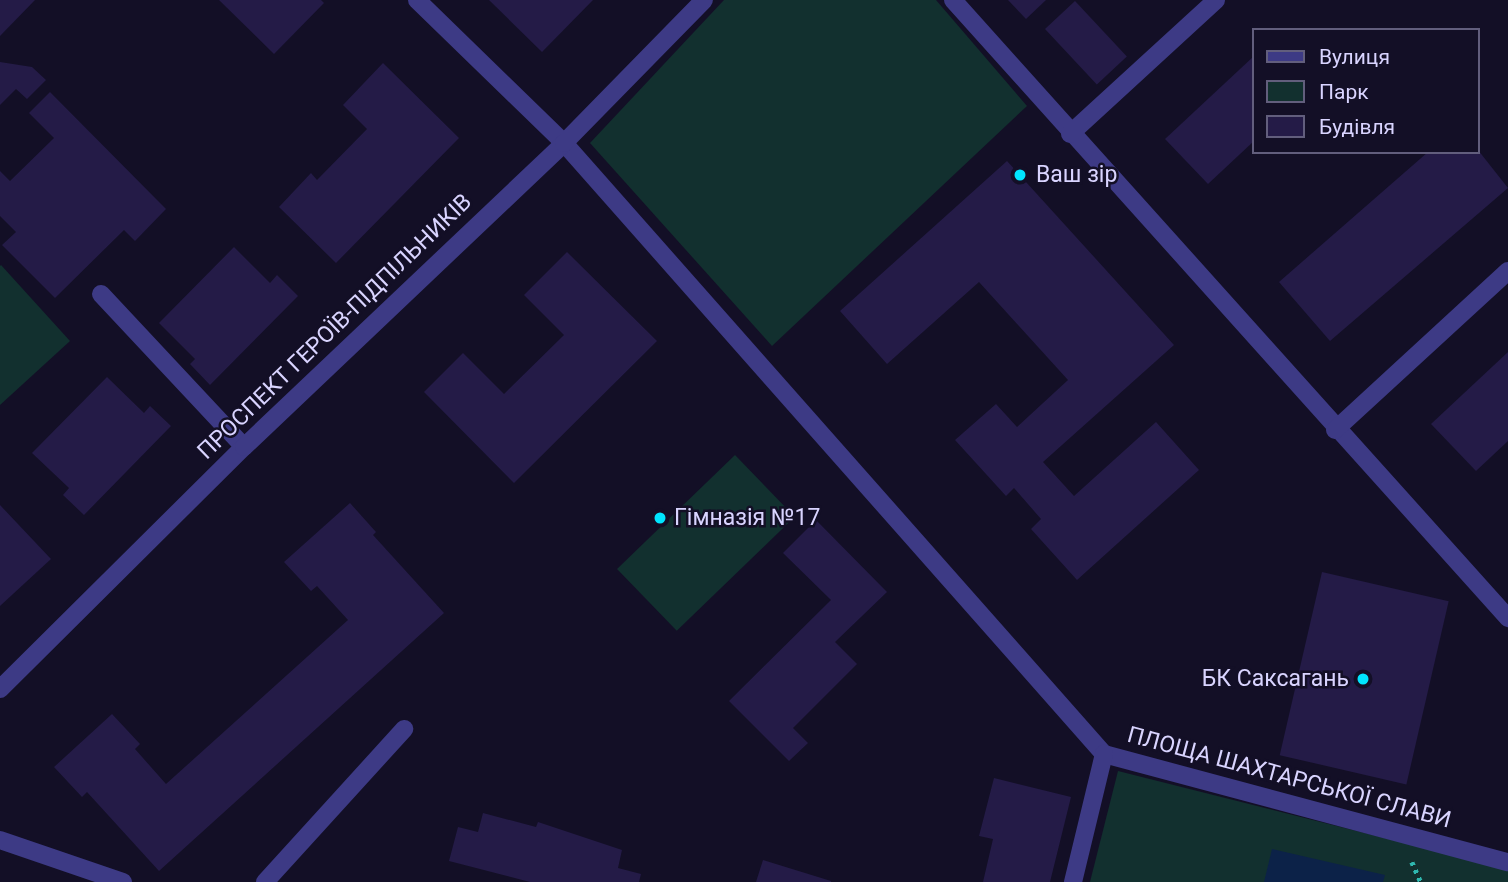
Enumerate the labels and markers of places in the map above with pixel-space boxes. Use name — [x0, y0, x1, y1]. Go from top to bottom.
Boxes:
place label: Ваш зір — [1036, 161, 1117, 189]
marker: Ваш зір — [1010, 165, 1030, 185]
place label: Гімназія №17 — [674, 504, 820, 532]
marker: Гімназія №17 — [652, 510, 668, 526]
place label: БК Саксагань — [1202, 665, 1349, 693]
marker: БК Саксагань — [1355, 671, 1371, 687]

